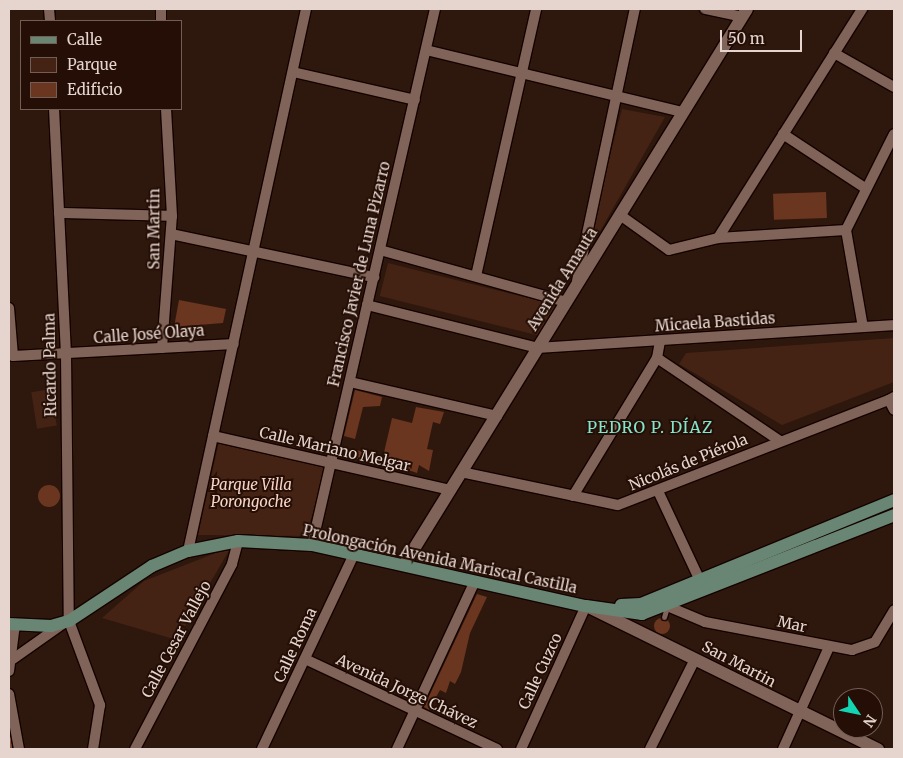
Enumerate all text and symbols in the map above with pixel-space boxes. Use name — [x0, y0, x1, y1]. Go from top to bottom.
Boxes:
legend — [20, 20, 182, 110]
scale bar — [723, 20, 806, 52]
text: 50 m — [728, 29, 765, 48]
text: Calle — [67, 30, 102, 49]
text: Parque — [67, 55, 117, 74]
text: Edificio — [67, 80, 122, 99]
street label: Francisco Javier de Luna Pizarro — [324, 160, 394, 388]
street label: San Martin — [145, 188, 163, 270]
street label: Avenida Amauta — [523, 224, 601, 334]
street label: Micaela Bastidas — [654, 309, 776, 335]
street label: Ricardo Palma — [40, 313, 60, 417]
street label: Calle José Olaya — [93, 321, 205, 347]
district label: PEDRO P. DÍAZ — [585, 417, 715, 437]
street label: Calle Mariano Melgar — [258, 423, 412, 475]
street label: Nicolás de Piérola — [626, 430, 750, 494]
park label: Parque Villa Porongoche — [210, 475, 292, 510]
street label: Prolongación Avenida Mariscal Castilla — [301, 521, 579, 597]
street label: Calle Cesar Vallejo — [138, 577, 214, 701]
street label: Calle Roma — [270, 605, 320, 685]
street label: Mar — [776, 612, 808, 636]
street label: Calle Cuzco — [515, 630, 565, 712]
street label: San Martin — [699, 637, 779, 691]
street label: Avenida Jorge Chávez — [333, 650, 481, 732]
north arrow — [833, 688, 883, 738]
text: N — [859, 711, 880, 730]

